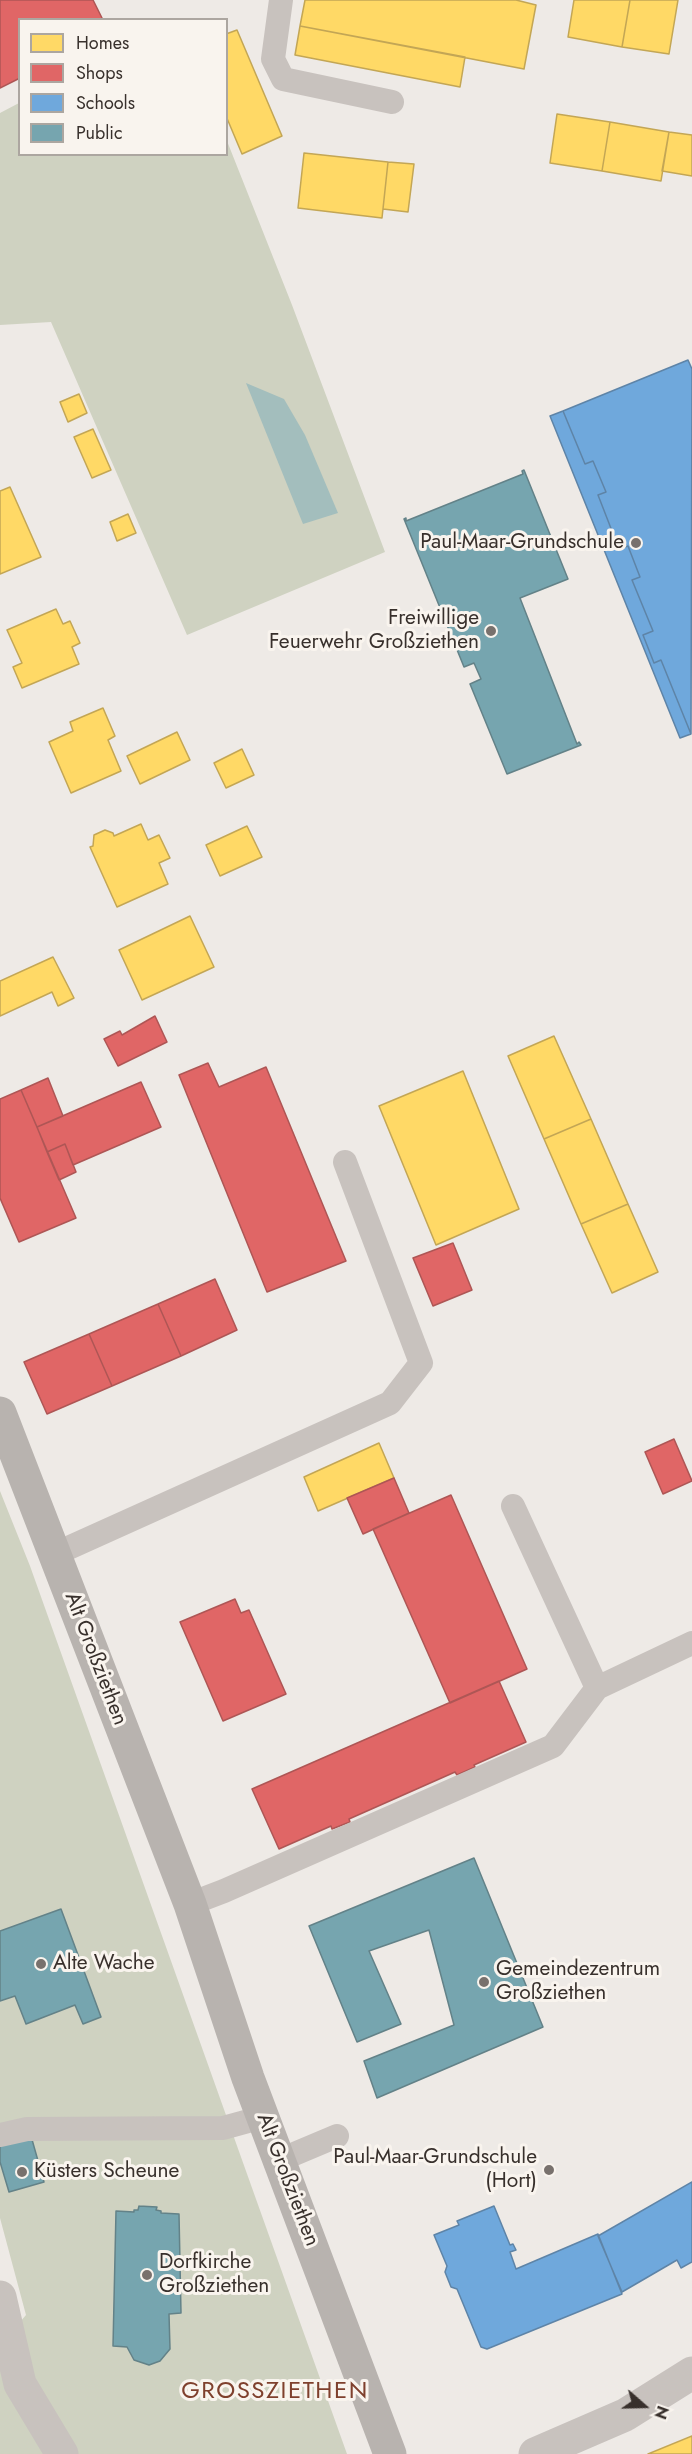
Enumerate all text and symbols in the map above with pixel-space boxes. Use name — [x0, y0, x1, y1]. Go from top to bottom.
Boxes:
legend — [18, 18, 228, 156]
text: Homes — [76, 30, 129, 56]
text: Shops — [76, 60, 123, 86]
text: Schools — [76, 90, 135, 116]
text: Public — [76, 120, 123, 146]
place label: Paul-Maar-Grundschule — [420, 530, 624, 556]
marker: Paul-Maar-Grundschule — [629, 536, 643, 550]
place label: Freiwillige Feuerwehr Großziethen — [269, 606, 479, 656]
marker: Freiwillige Feuerwehr Großziethen — [484, 624, 498, 638]
street label: Alt Großziethen — [58, 1589, 132, 1729]
place label: Alte Wache — [53, 1951, 155, 1977]
marker: Alte Wache — [34, 1957, 48, 1971]
place label: Gemeindezentrum Großziethen — [496, 1957, 660, 2007]
marker: Gemeindezentrum Großziethen — [477, 1975, 491, 1989]
street label: Alt Großziethen — [250, 2110, 324, 2250]
place label: Paul-Maar-Grundschule (Hort) — [333, 2145, 537, 2195]
place label: Küsters Scheune — [34, 2159, 179, 2185]
marker: Paul-Maar-Grundschule (Hort) — [542, 2163, 556, 2177]
marker: Küsters Scheune — [15, 2165, 29, 2179]
place label: Dorfkirche Großziethen — [159, 2250, 269, 2300]
marker: Dorfkirche Großziethen — [140, 2268, 154, 2282]
north arrow — [614, 2376, 674, 2436]
district label: GROSSZIETHEN — [181, 2378, 369, 2406]
text: N — [648, 2402, 674, 2422]

